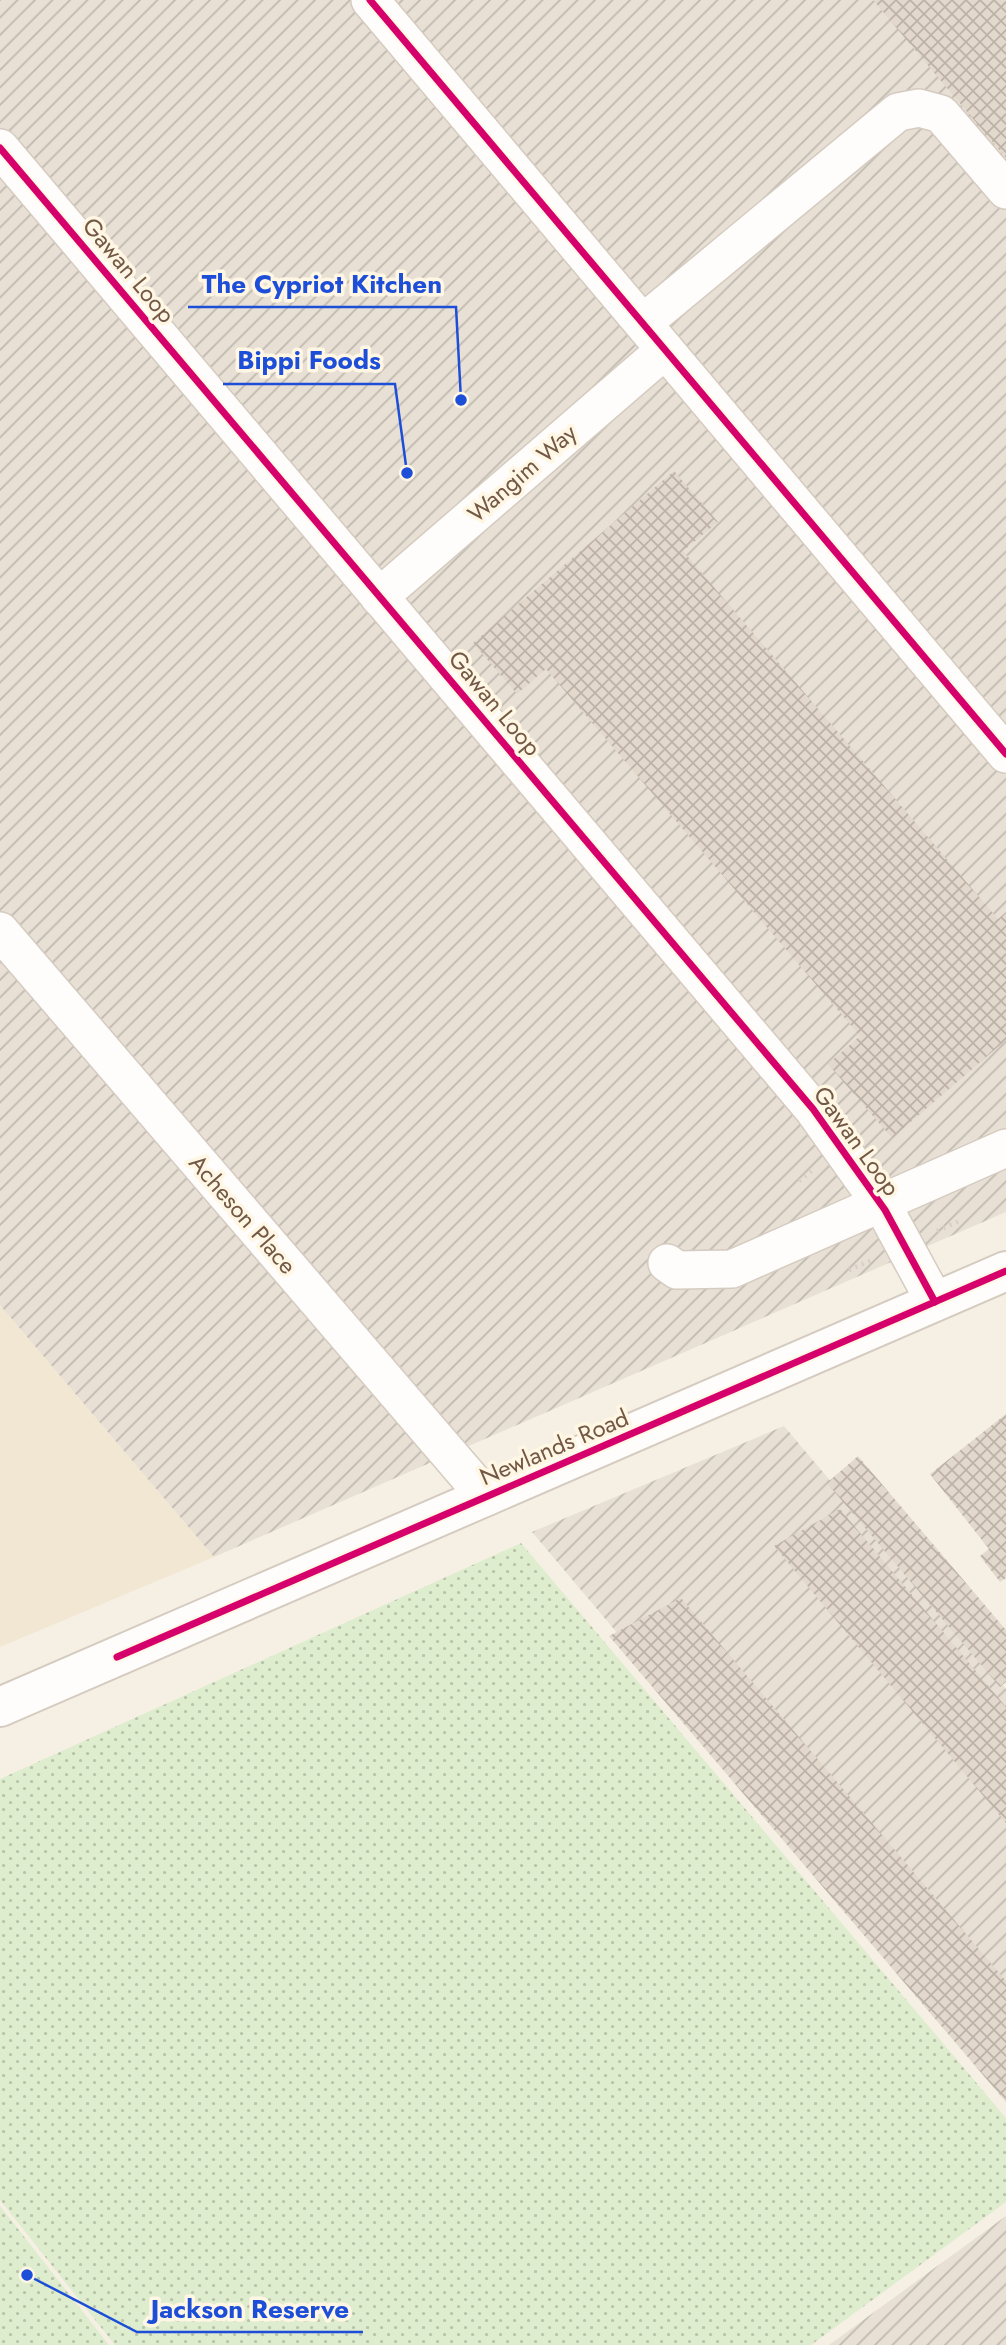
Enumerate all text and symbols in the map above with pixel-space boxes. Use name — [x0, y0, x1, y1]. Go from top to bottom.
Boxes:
street label: Gawan Loop — [74, 210, 184, 330]
callout: The Cypriot Kitchen — [188, 260, 456, 307]
text: The Cypriot Kitchen — [202, 265, 442, 303]
callout: Bippi Foods — [223, 337, 395, 384]
text: Bippi Foods — [237, 341, 381, 379]
street label: Wangim Way — [460, 415, 585, 530]
street label: Gawan Loop — [440, 643, 550, 763]
street label: Gawan Loop — [805, 1079, 909, 1203]
street label: Acheson Place — [181, 1146, 305, 1282]
street label: Newlands Road — [474, 1400, 634, 1494]
callout: Jackson Reserve — [137, 2285, 363, 2332]
text: Jackson Reserve — [146, 2290, 349, 2328]

